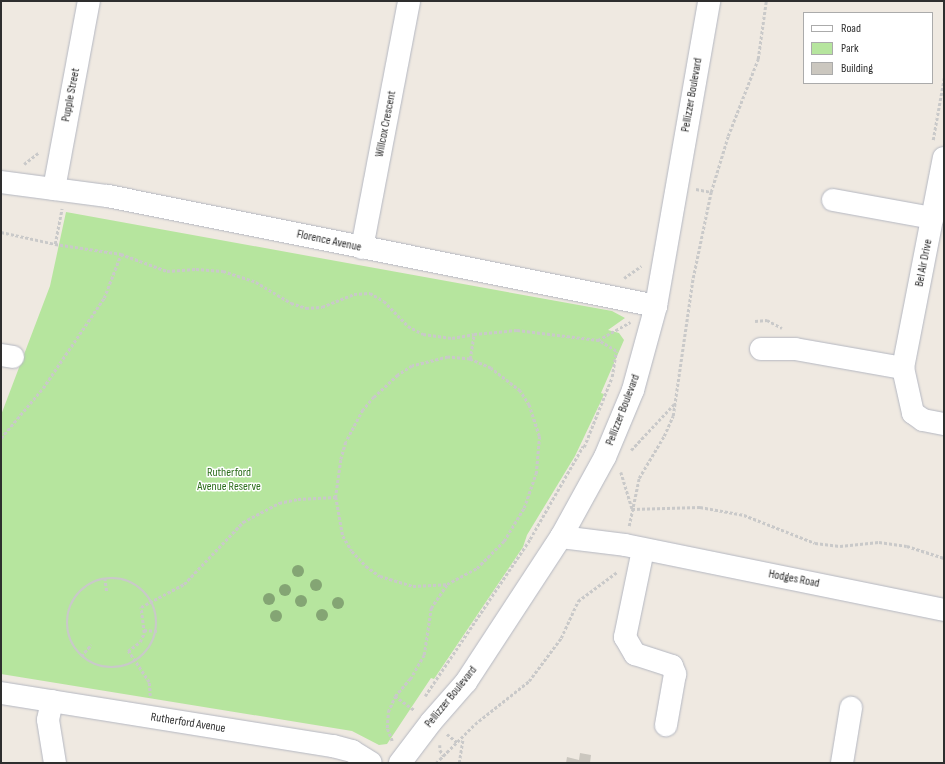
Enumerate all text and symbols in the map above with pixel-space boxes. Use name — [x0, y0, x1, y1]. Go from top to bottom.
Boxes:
legend — [803, 12, 933, 84]
text: Road — [841, 21, 861, 36]
text: Park — [841, 41, 859, 56]
street label: Pellizzer Boulevard — [678, 57, 706, 133]
text: Building — [841, 61, 873, 76]
street label: Pupple Street — [59, 67, 83, 123]
street label: Willcox Crescent — [373, 90, 399, 158]
street label: Florence Avenue — [295, 227, 363, 255]
street label: Bel Air Drive — [912, 238, 936, 288]
street label: Pellizzer Boulevard — [603, 372, 643, 448]
park label: Rutherford Avenue Reserve — [197, 466, 261, 494]
street label: Hodges Road — [767, 567, 821, 591]
street label: Pellizzer Boulevard — [422, 663, 480, 731]
street label: Rutherford Avenue — [150, 710, 226, 736]

